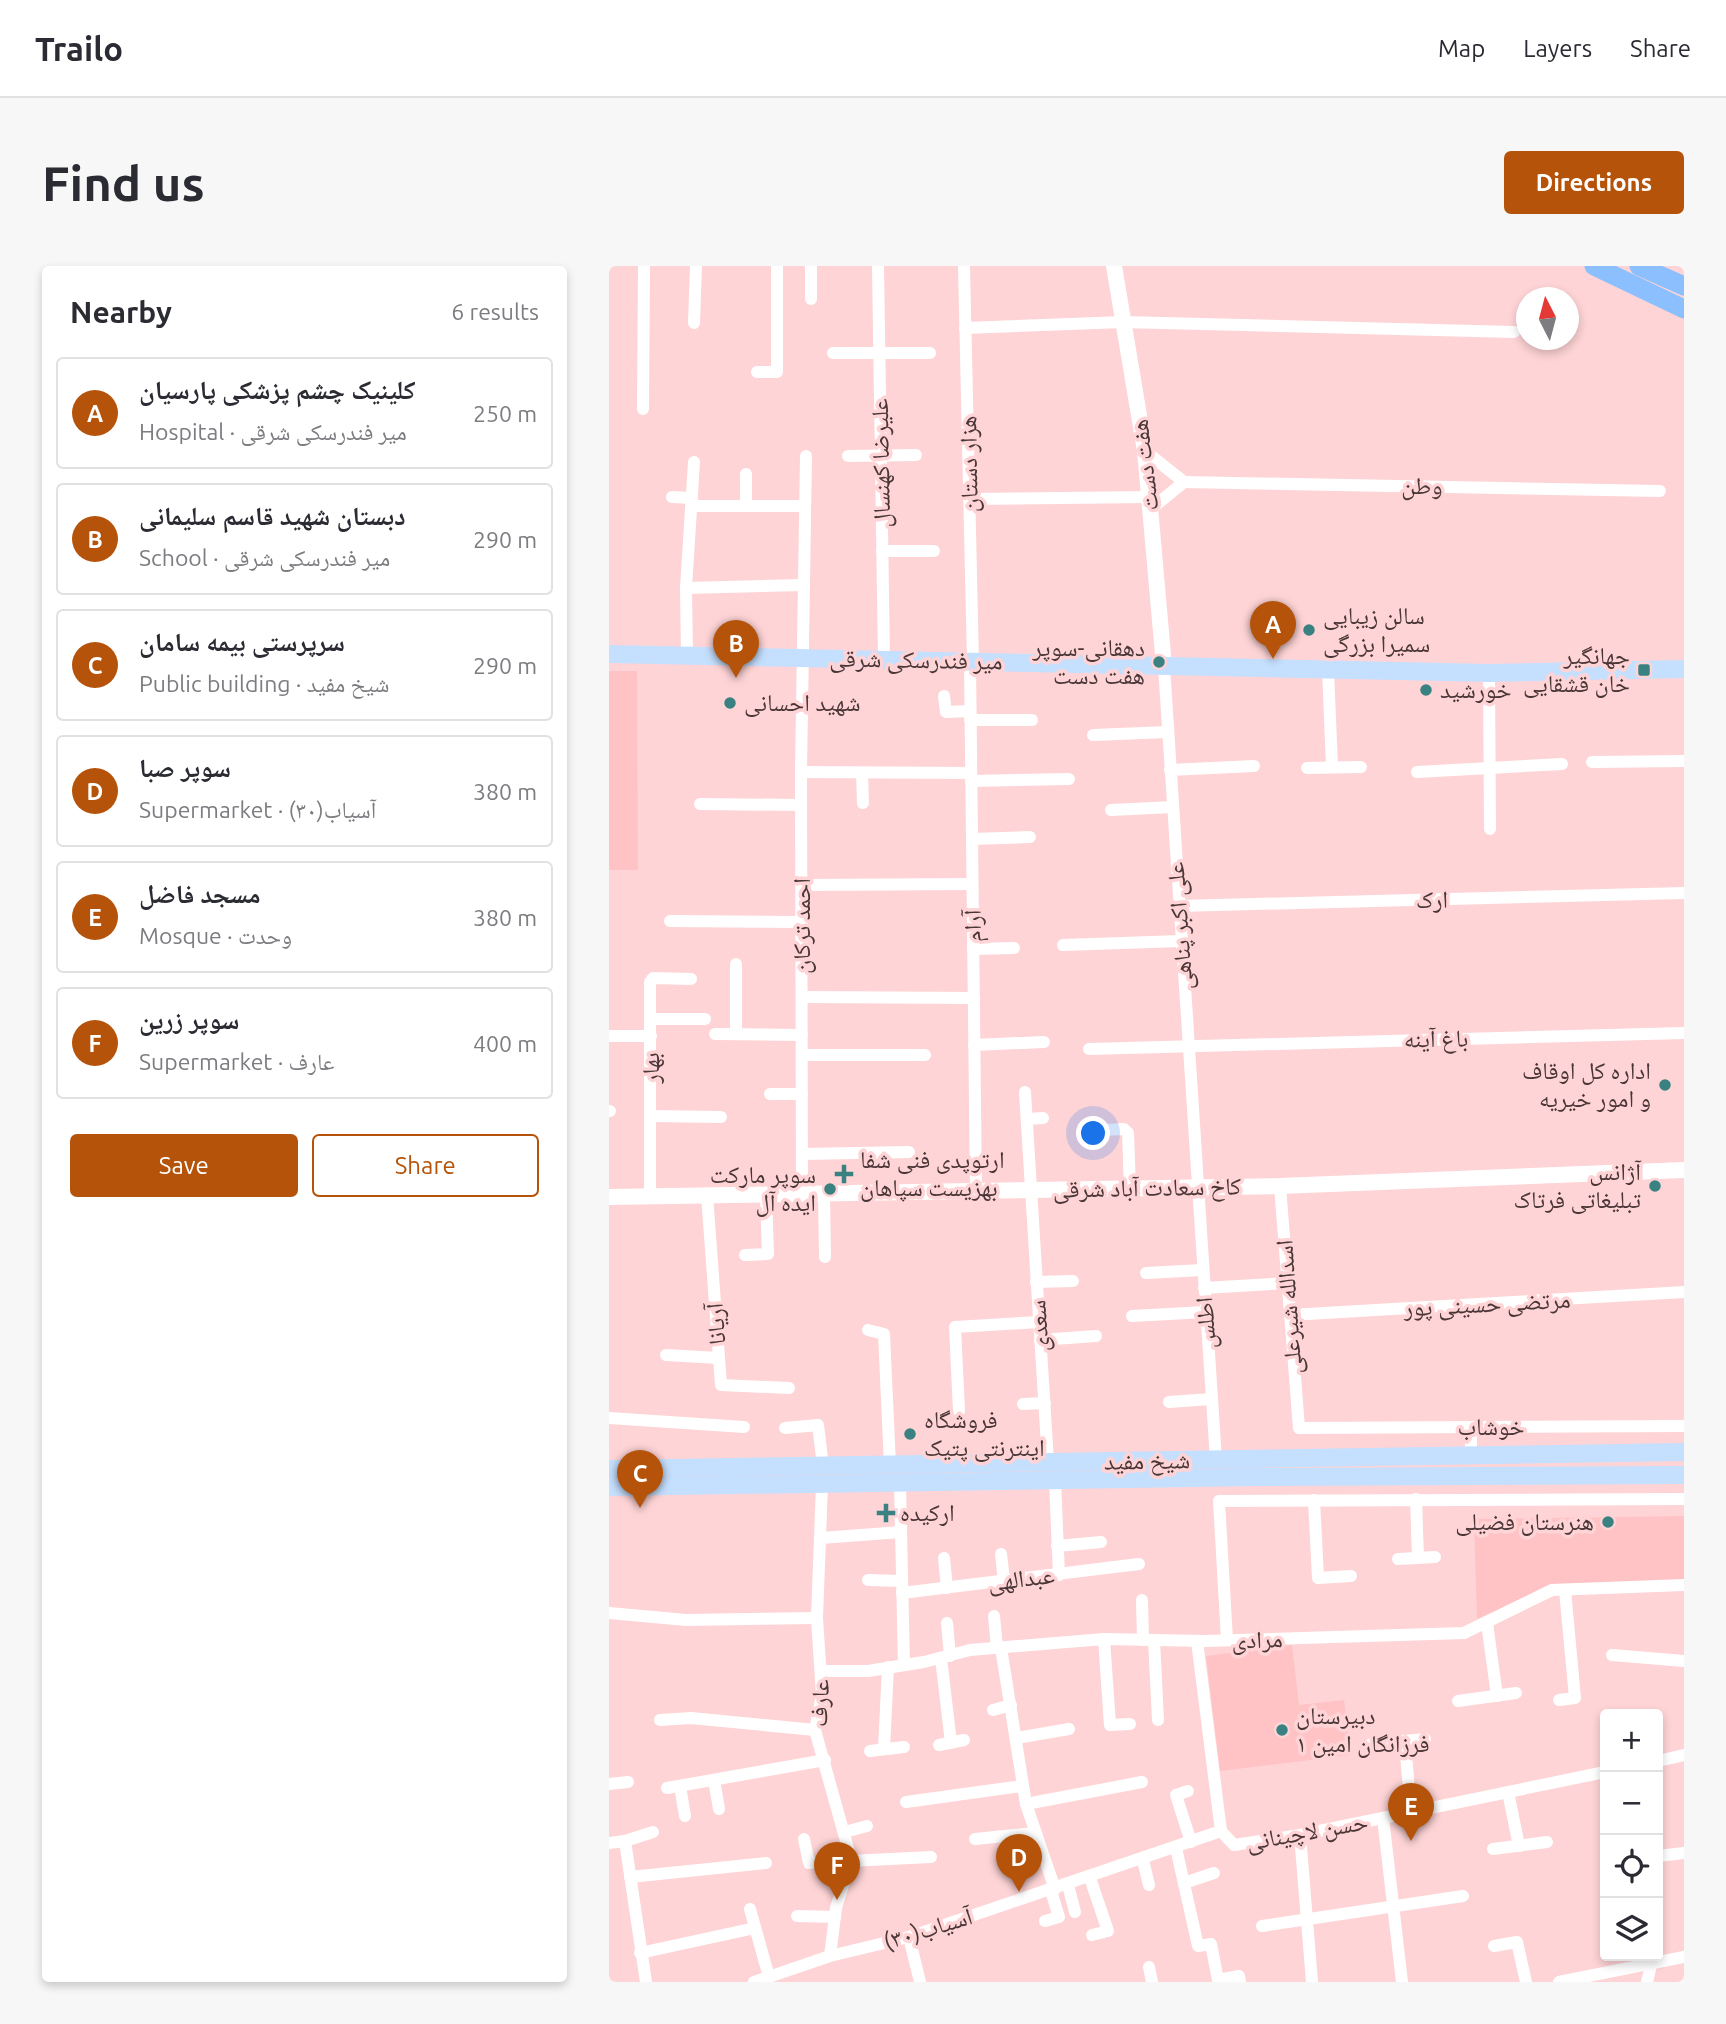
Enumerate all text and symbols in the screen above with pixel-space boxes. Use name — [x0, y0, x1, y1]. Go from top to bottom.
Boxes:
text: Trailo — [35, 30, 123, 67]
text: Map — [1438, 35, 1485, 62]
text: Layers — [1523, 35, 1592, 62]
text: Share — [1630, 35, 1691, 62]
button: Directions — [1504, 151, 1684, 214]
text: Find us — [42, 155, 205, 210]
north arrow — [1516, 287, 1579, 350]
text: Nearby — [70, 295, 172, 329]
text: 6 results — [451, 299, 539, 324]
text: کلینیک چشم پزشکی پارسیان — [139, 375, 416, 404]
street label: علیرضا کهنسال — [866, 398, 896, 528]
text: A — [87, 401, 103, 426]
text: 250 m — [473, 401, 537, 426]
street label: هزار دستان — [954, 415, 984, 513]
street label: هفت دست — [1126, 418, 1164, 512]
text: Hospital · میر فندرسکی شرقی — [139, 419, 407, 444]
street label: وطن — [1401, 472, 1443, 500]
text: دبستان شهید قاسم سلیمانی — [139, 501, 406, 530]
text: B — [87, 527, 103, 552]
text: 290 m — [473, 527, 537, 552]
text: School · میر فندرسکی شرقی — [139, 545, 390, 570]
pin: A — [1250, 601, 1296, 659]
place label: سالن زیبایی سمیرا بزرگی — [1323, 602, 1430, 658]
pin: B — [713, 620, 759, 678]
marker: سالن زیبایی سمیرا بزرگی — [1301, 622, 1317, 638]
text: سرپرستی بیمه سامان — [139, 627, 345, 656]
place label: دهقانی-سوپر هفت دست — [1032, 634, 1145, 689]
place label: جهانگیر خان قشقایی — [1523, 642, 1630, 698]
street label: میر فندرسکی شرقی — [829, 644, 1003, 676]
text: C — [88, 653, 102, 678]
text: 290 m — [473, 653, 537, 678]
marker: دهقانی-سوپر هفت دست — [1151, 654, 1167, 670]
marker: جهانگیر خان قشقایی — [1636, 662, 1652, 678]
text: Public building · شیخ مفید — [139, 671, 389, 696]
place label: خورشید — [1440, 676, 1512, 703]
marker: خورشید — [1418, 682, 1434, 698]
place label: شهید احسانی — [744, 689, 861, 717]
marker: شهید احسانی — [722, 695, 738, 711]
text: سوپر صبا — [139, 753, 231, 782]
text: D — [87, 779, 103, 804]
text: 380 m — [473, 779, 537, 804]
text: Supermarket · آسیاب(۳۰) — [139, 797, 376, 822]
street label: علی اکبر پناهی — [1162, 861, 1199, 991]
street label: احمد ترکان — [788, 878, 816, 974]
text: مسجد فاضل — [139, 879, 261, 908]
street label: ارک — [1416, 886, 1448, 913]
text: E — [88, 905, 102, 930]
text: 380 m — [473, 905, 537, 930]
street label: آرام — [959, 909, 989, 942]
text: Mosque · وحدت — [139, 923, 292, 948]
text: سوپر زرین — [139, 1005, 239, 1034]
street label: باغ آینه — [1404, 1024, 1468, 1055]
text: F — [89, 1031, 101, 1056]
text: 400 m — [473, 1031, 537, 1056]
text: Supermarket · عارف — [139, 1049, 334, 1074]
street label: بهار — [637, 1052, 665, 1085]
place label: اداره کل اوقاف و امور خیریه — [1522, 1057, 1651, 1112]
marker: اداره کل اوقاف و امور خیریه — [1657, 1077, 1673, 1093]
your location — [1076, 1116, 1110, 1150]
button: Save — [70, 1134, 298, 1197]
button: Share — [312, 1134, 539, 1197]
place label: ارتوپدی فنی شفا بهزیست سپاهان — [860, 1146, 1005, 1202]
place label: آژانس تبلیغاتی فرتاک — [1514, 1158, 1642, 1214]
place label: سوپر مارکت ایده آل — [710, 1161, 816, 1217]
marker: ارتوپدی فنی شفا بهزیست سپاهان — [834, 1164, 854, 1184]
street label: کاخ سعادت آباد شرقی — [1053, 1172, 1241, 1205]
marker: آژانس تبلیغاتی فرتاک — [1647, 1178, 1663, 1194]
marker: سوپر مارکت ایده آل — [822, 1181, 838, 1197]
street label: اسدالله شیرعلی — [1270, 1239, 1308, 1375]
street label: مرتضی حسینی پور — [1402, 1286, 1571, 1323]
street label: اطلس — [1190, 1296, 1222, 1350]
street label: سعدی — [1023, 1299, 1055, 1353]
street label: آریانا — [701, 1301, 731, 1346]
place label: فروشگاه اینترنتی پتیک — [924, 1406, 1045, 1462]
street label: خوشاب — [1458, 1413, 1524, 1441]
marker: فروشگاه اینترنتی پتیک — [902, 1426, 918, 1442]
street label: شیخ مفید — [1104, 1446, 1190, 1477]
pin: C — [617, 1450, 663, 1508]
place label: ارکیده — [900, 1499, 955, 1526]
marker: ارکیده — [878, 1505, 894, 1521]
place label: هنرستان فضیلی — [1455, 1508, 1594, 1536]
marker: هنرستان فضیلی — [1600, 1514, 1616, 1530]
street label: عبدالهی — [986, 1561, 1056, 1597]
street label: مرادی — [1231, 1625, 1283, 1655]
street label: عارف — [805, 1678, 834, 1728]
place label: دبیرستان فرزانگان امین ۱ — [1296, 1702, 1430, 1758]
map controls — [1600, 1709, 1663, 1961]
button: + — [1600, 1709, 1663, 1772]
marker: دبیرستان فرزانگان امین ۱ — [1274, 1722, 1290, 1738]
button: − — [1600, 1772, 1663, 1835]
pin: E — [1388, 1783, 1434, 1841]
street label: حسن لاچینانی — [1244, 1808, 1370, 1856]
pin: D — [996, 1834, 1042, 1892]
button: locate — [1600, 1835, 1663, 1898]
pin: F — [814, 1842, 860, 1900]
button: layers — [1600, 1898, 1663, 1961]
street label: آسیاب(۳۰) — [880, 1902, 977, 1956]

